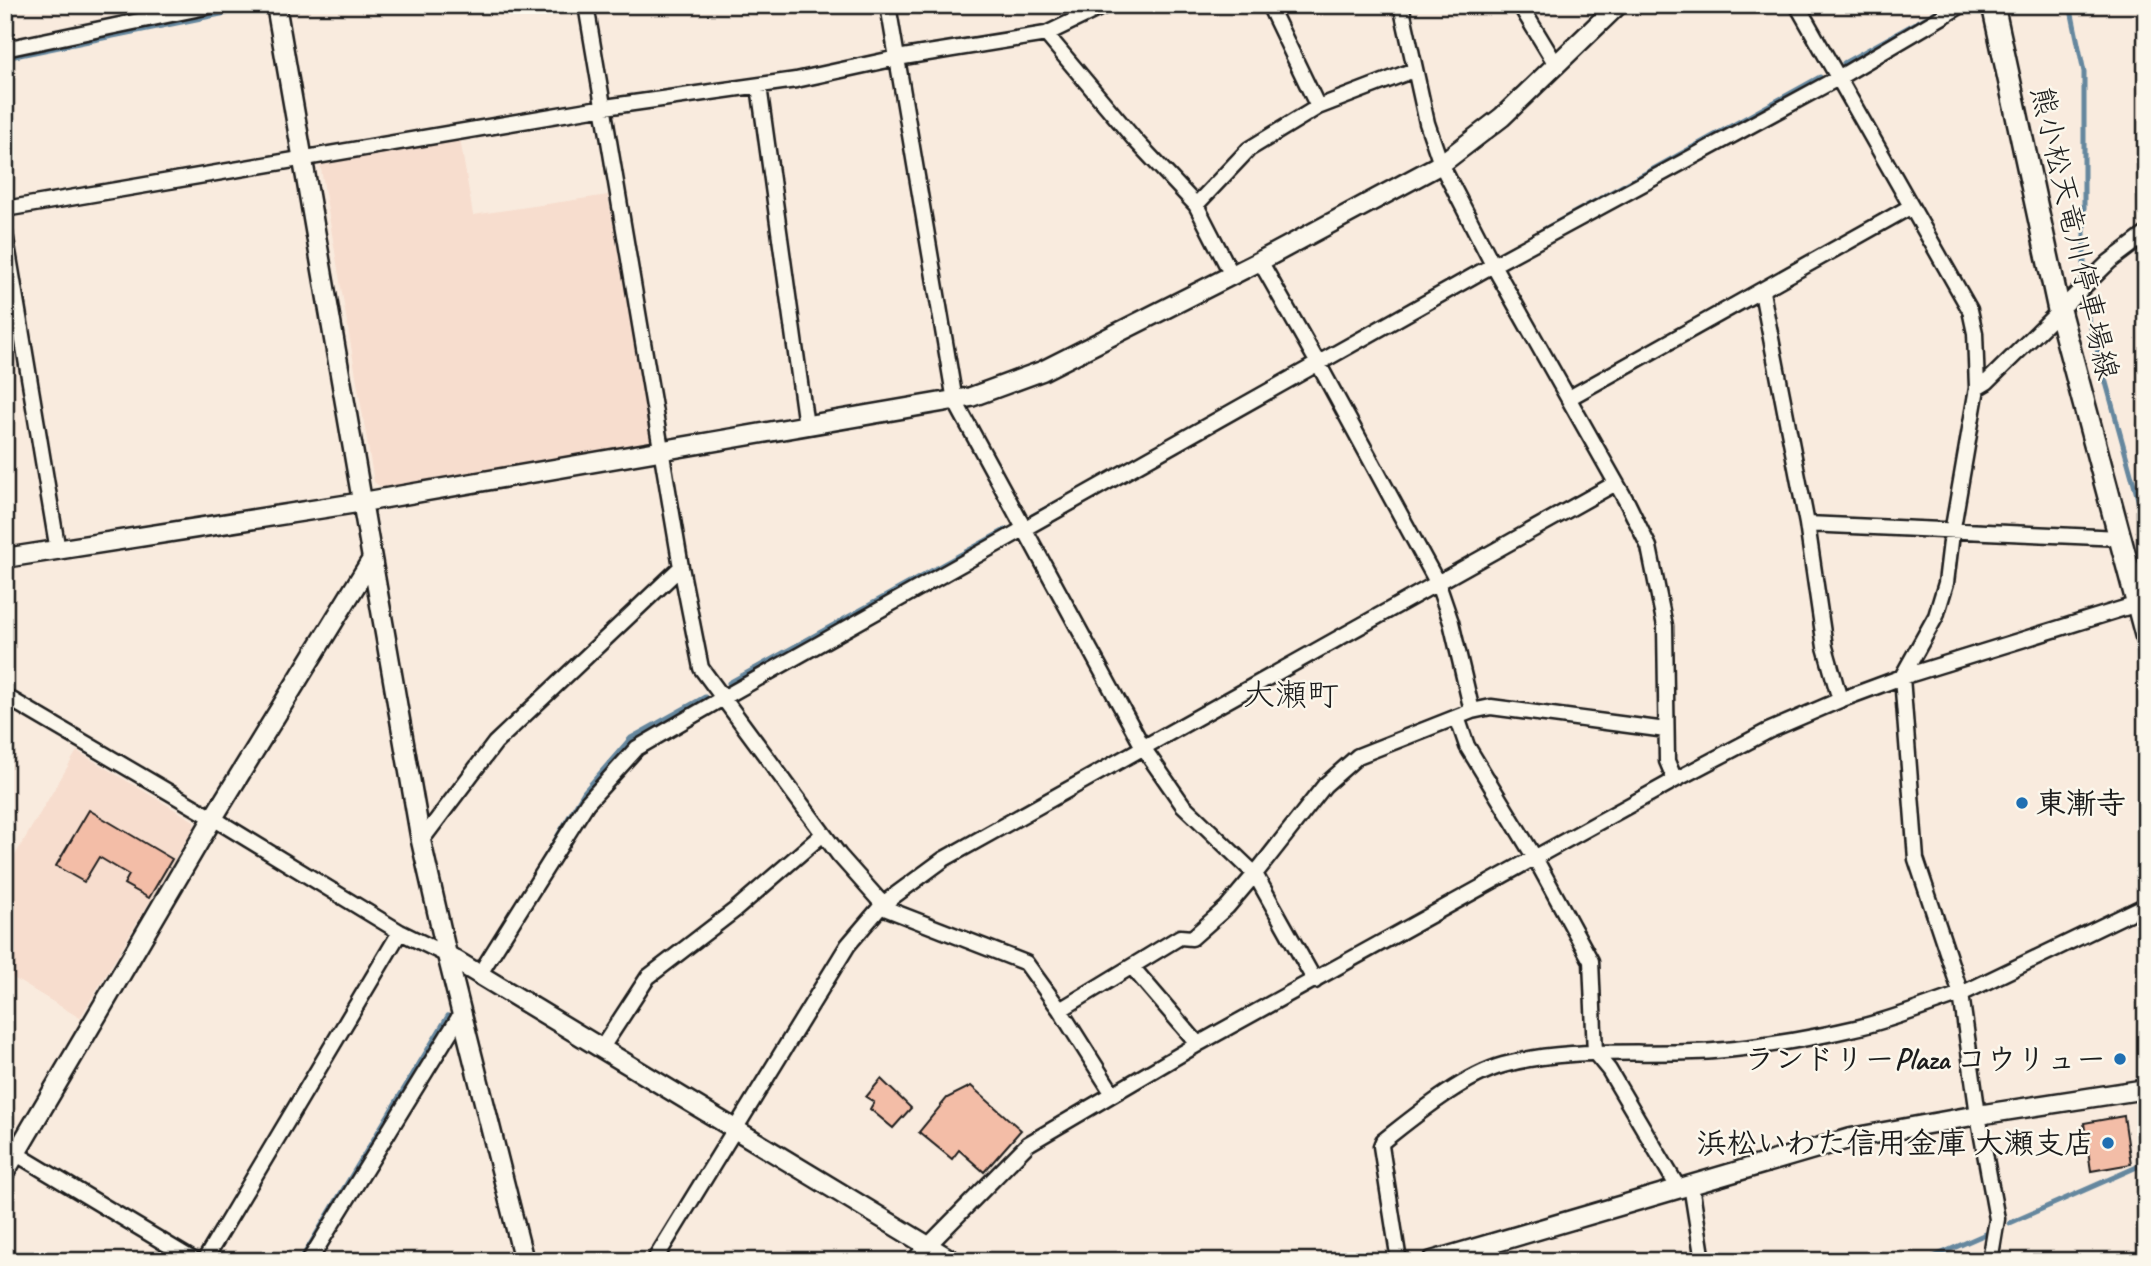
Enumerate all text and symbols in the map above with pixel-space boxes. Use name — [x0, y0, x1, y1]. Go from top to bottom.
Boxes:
street label: 熊小松天竜川停車場線 — [2023, 83, 2127, 383]
district label: 大瀬町 — [1243, 674, 1339, 715]
place label: 東漸寺 — [2036, 784, 2126, 822]
marker: 東漸寺 — [2014, 795, 2030, 811]
place label: ランドリーPlaza コウリュー — [1745, 1040, 2106, 1078]
marker: ランドリーPlaza コウリュー — [2112, 1051, 2128, 1067]
place label: 浜松いわた信用金庫 大瀬支店 — [1697, 1124, 2094, 1162]
marker: 浜松いわた信用金庫 大瀬支店 — [2100, 1135, 2116, 1151]

